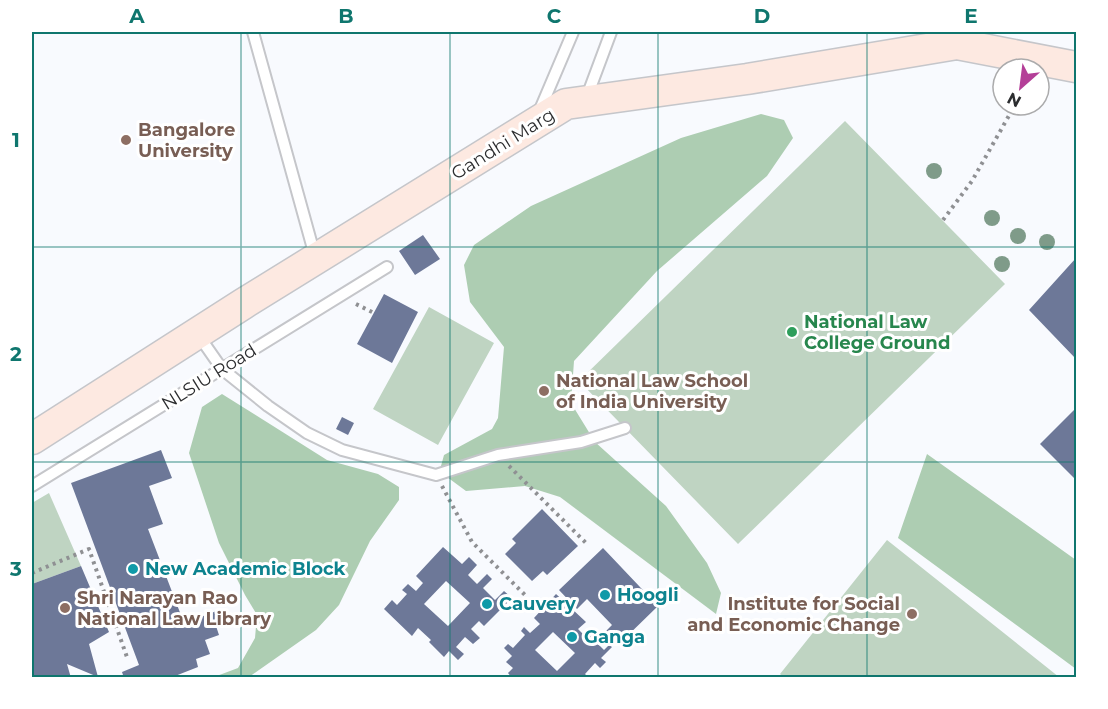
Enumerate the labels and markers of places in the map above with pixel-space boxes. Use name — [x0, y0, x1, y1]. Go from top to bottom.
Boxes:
place label: Bangalore University — [138, 119, 235, 162]
marker: Bangalore University — [119, 133, 133, 147]
place label: National Law College Ground — [804, 311, 950, 354]
marker: National Law College Ground — [785, 325, 799, 339]
place label: National Law School of India University — [556, 370, 748, 413]
marker: National Law School of India University — [537, 384, 551, 398]
place label: New Academic Block — [145, 558, 346, 580]
marker: New Academic Block — [126, 562, 140, 576]
place label: Hoogli — [617, 584, 679, 606]
place label: Shri Narayan Rao National Law Library — [77, 587, 271, 630]
marker: Hoogli — [598, 588, 612, 602]
place label: Cauvery — [499, 593, 576, 615]
place label: Institute for Social and Economic Change — [687, 593, 900, 636]
marker: Cauvery — [480, 597, 494, 611]
marker: Shri Narayan Rao National Law Library — [58, 601, 72, 615]
marker: Institute for Social and Economic Change — [905, 607, 919, 621]
place label: Ganga — [584, 626, 645, 648]
marker: Ganga — [565, 630, 579, 644]

